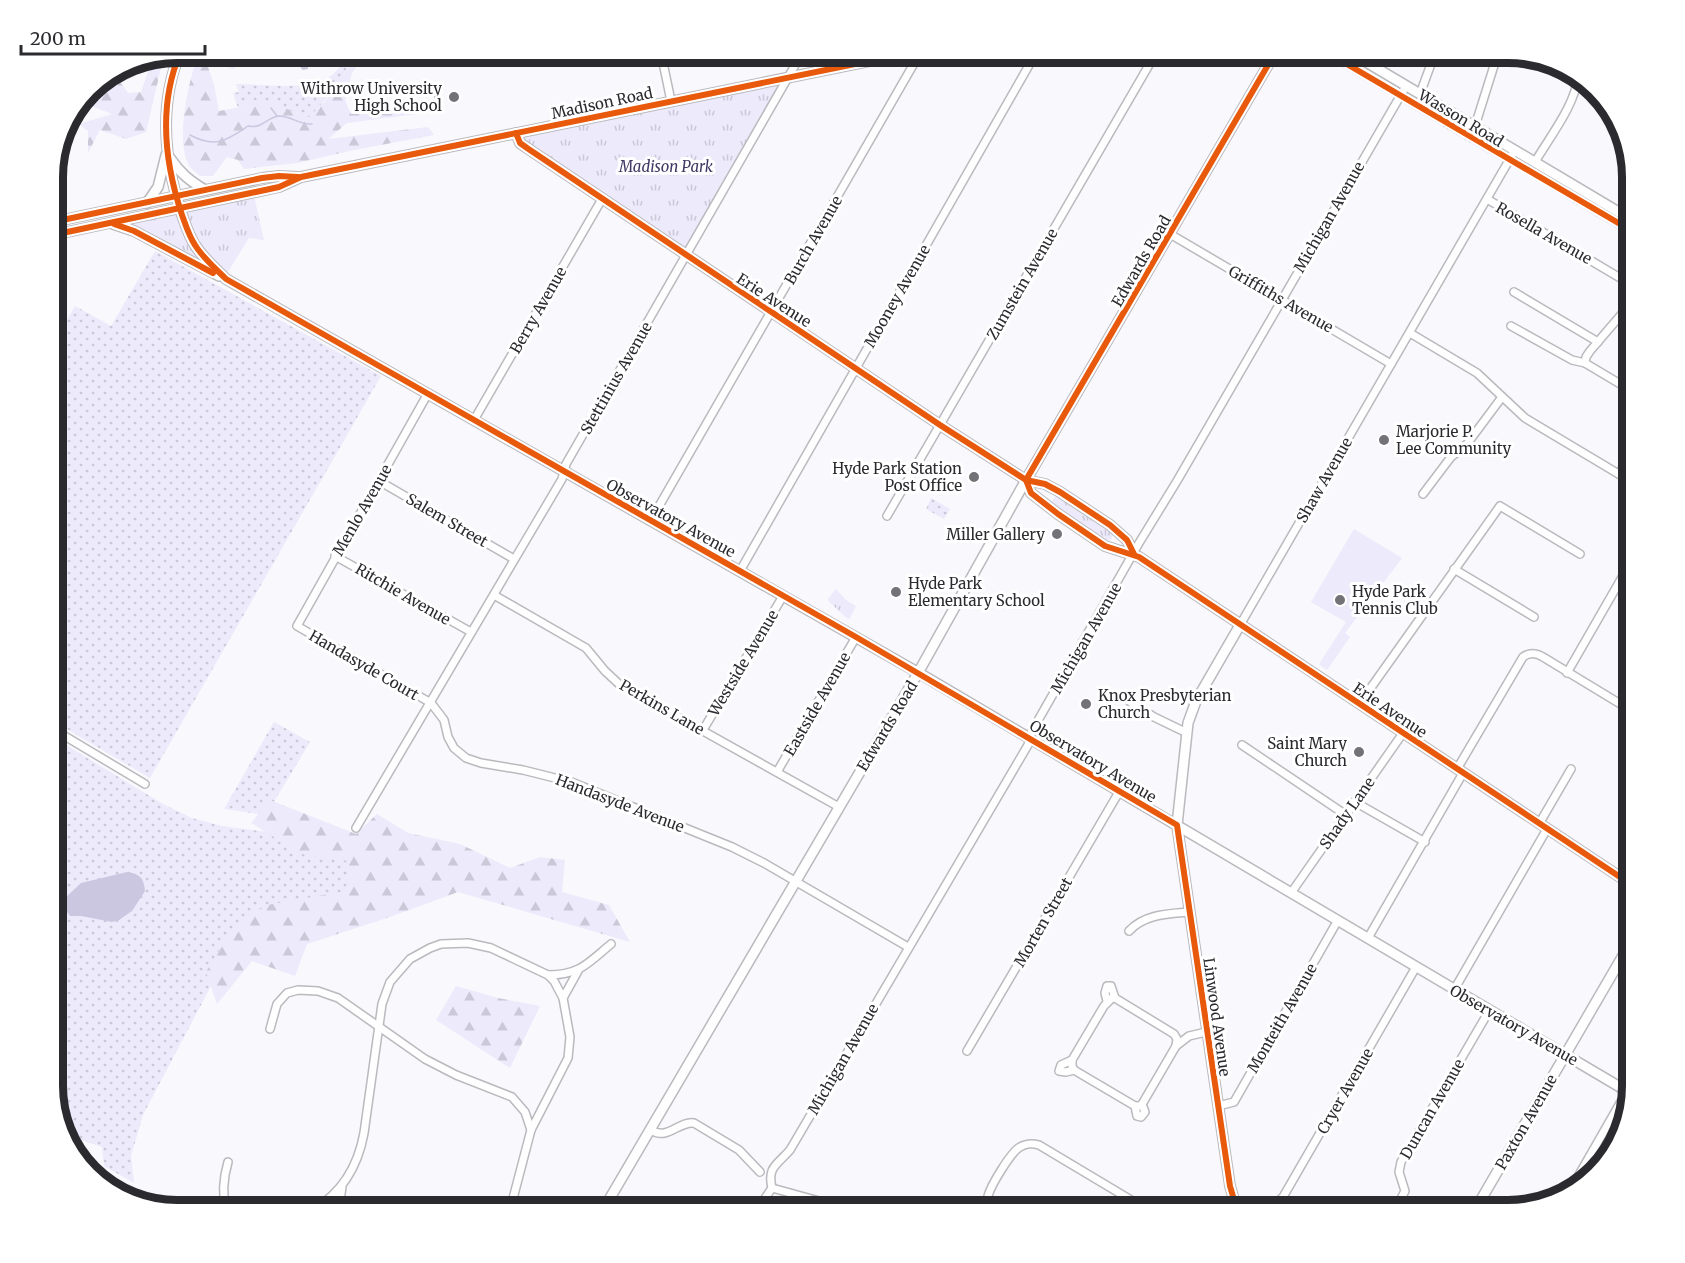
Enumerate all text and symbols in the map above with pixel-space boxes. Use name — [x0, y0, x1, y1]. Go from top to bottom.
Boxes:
scale bar — [21, 18, 206, 56]
text: 200 m — [30, 27, 86, 50]
place label: Withrow University High School — [300, 79, 442, 115]
street label: Madison Road — [550, 83, 654, 123]
street label: Wasson Road — [1414, 85, 1507, 151]
marker: Withrow University High School — [447, 90, 461, 104]
park label: Madison Park — [618, 157, 714, 176]
street label: Michigan Avenue — [1290, 158, 1369, 276]
street label: Burch Avenue — [780, 192, 846, 288]
street label: Rosella Avenue — [1493, 198, 1596, 268]
street label: Edwards Road — [1107, 212, 1175, 310]
street label: Zumstein Avenue — [982, 225, 1062, 343]
street label: Mooney Avenue — [860, 241, 934, 351]
street label: Griffiths Avenue — [1225, 261, 1337, 337]
street label: Berry Avenue — [506, 263, 571, 357]
street label: Erie Avenue — [733, 269, 815, 331]
street label: Stettinius Avenue — [576, 318, 656, 438]
place label: Marjorie P. Lee Community — [1396, 422, 1512, 458]
marker: Marjorie P. Lee Community — [1377, 433, 1391, 447]
street label: Shaw Avenue — [1292, 434, 1356, 526]
place label: Hyde Park Station Post Office — [832, 459, 962, 495]
street label: Menlo Avenue — [328, 461, 396, 559]
marker: Hyde Park Station Post Office — [967, 470, 981, 484]
street label: Observatory Avenue — [603, 475, 739, 561]
street label: Salem Street — [403, 489, 491, 551]
place label: Miller Gallery — [946, 525, 1045, 544]
marker: Miller Gallery — [1050, 527, 1064, 541]
street label: Ritchie Avenue — [352, 559, 454, 629]
place label: Hyde Park Elementary School — [908, 574, 1045, 610]
street label: Michigan Avenue — [1047, 579, 1126, 697]
place label: Hyde Park Tennis Club — [1352, 582, 1438, 618]
marker: Hyde Park Elementary School — [889, 585, 903, 599]
marker: Hyde Park Tennis Club — [1333, 593, 1347, 607]
street label: Westside Avenue — [703, 606, 782, 720]
street label: Handasyde Court — [306, 626, 422, 704]
street label: Eastside Avenue — [780, 649, 854, 759]
street label: Perkins Lane — [616, 675, 708, 739]
street label: Edwards Road — [853, 677, 921, 775]
street label: Erie Avenue — [1349, 678, 1431, 742]
place label: Knox Presbyterian Church — [1098, 686, 1232, 722]
marker: Knox Presbyterian Church — [1079, 697, 1093, 711]
street label: Observatory Avenue — [1026, 716, 1160, 806]
place label: Saint Mary Church — [1267, 734, 1347, 770]
marker: Saint Mary Church — [1352, 745, 1366, 759]
street label: Handasyde Avenue — [553, 770, 687, 836]
street label: Shady Lane — [1315, 773, 1379, 853]
street label: Morten Street — [1010, 874, 1076, 970]
street label: Linwood Avenue — [1199, 956, 1235, 1078]
street label: Monteith Avenue — [1243, 960, 1321, 1076]
street label: Observatory Avenue — [1447, 981, 1582, 1069]
street label: Michigan Avenue — [804, 1000, 883, 1118]
street label: Cryer Avenue — [1313, 1045, 1377, 1137]
street label: Duncan Avenue — [1396, 1055, 1468, 1162]
street label: Paxton Avenue — [1491, 1071, 1561, 1173]

